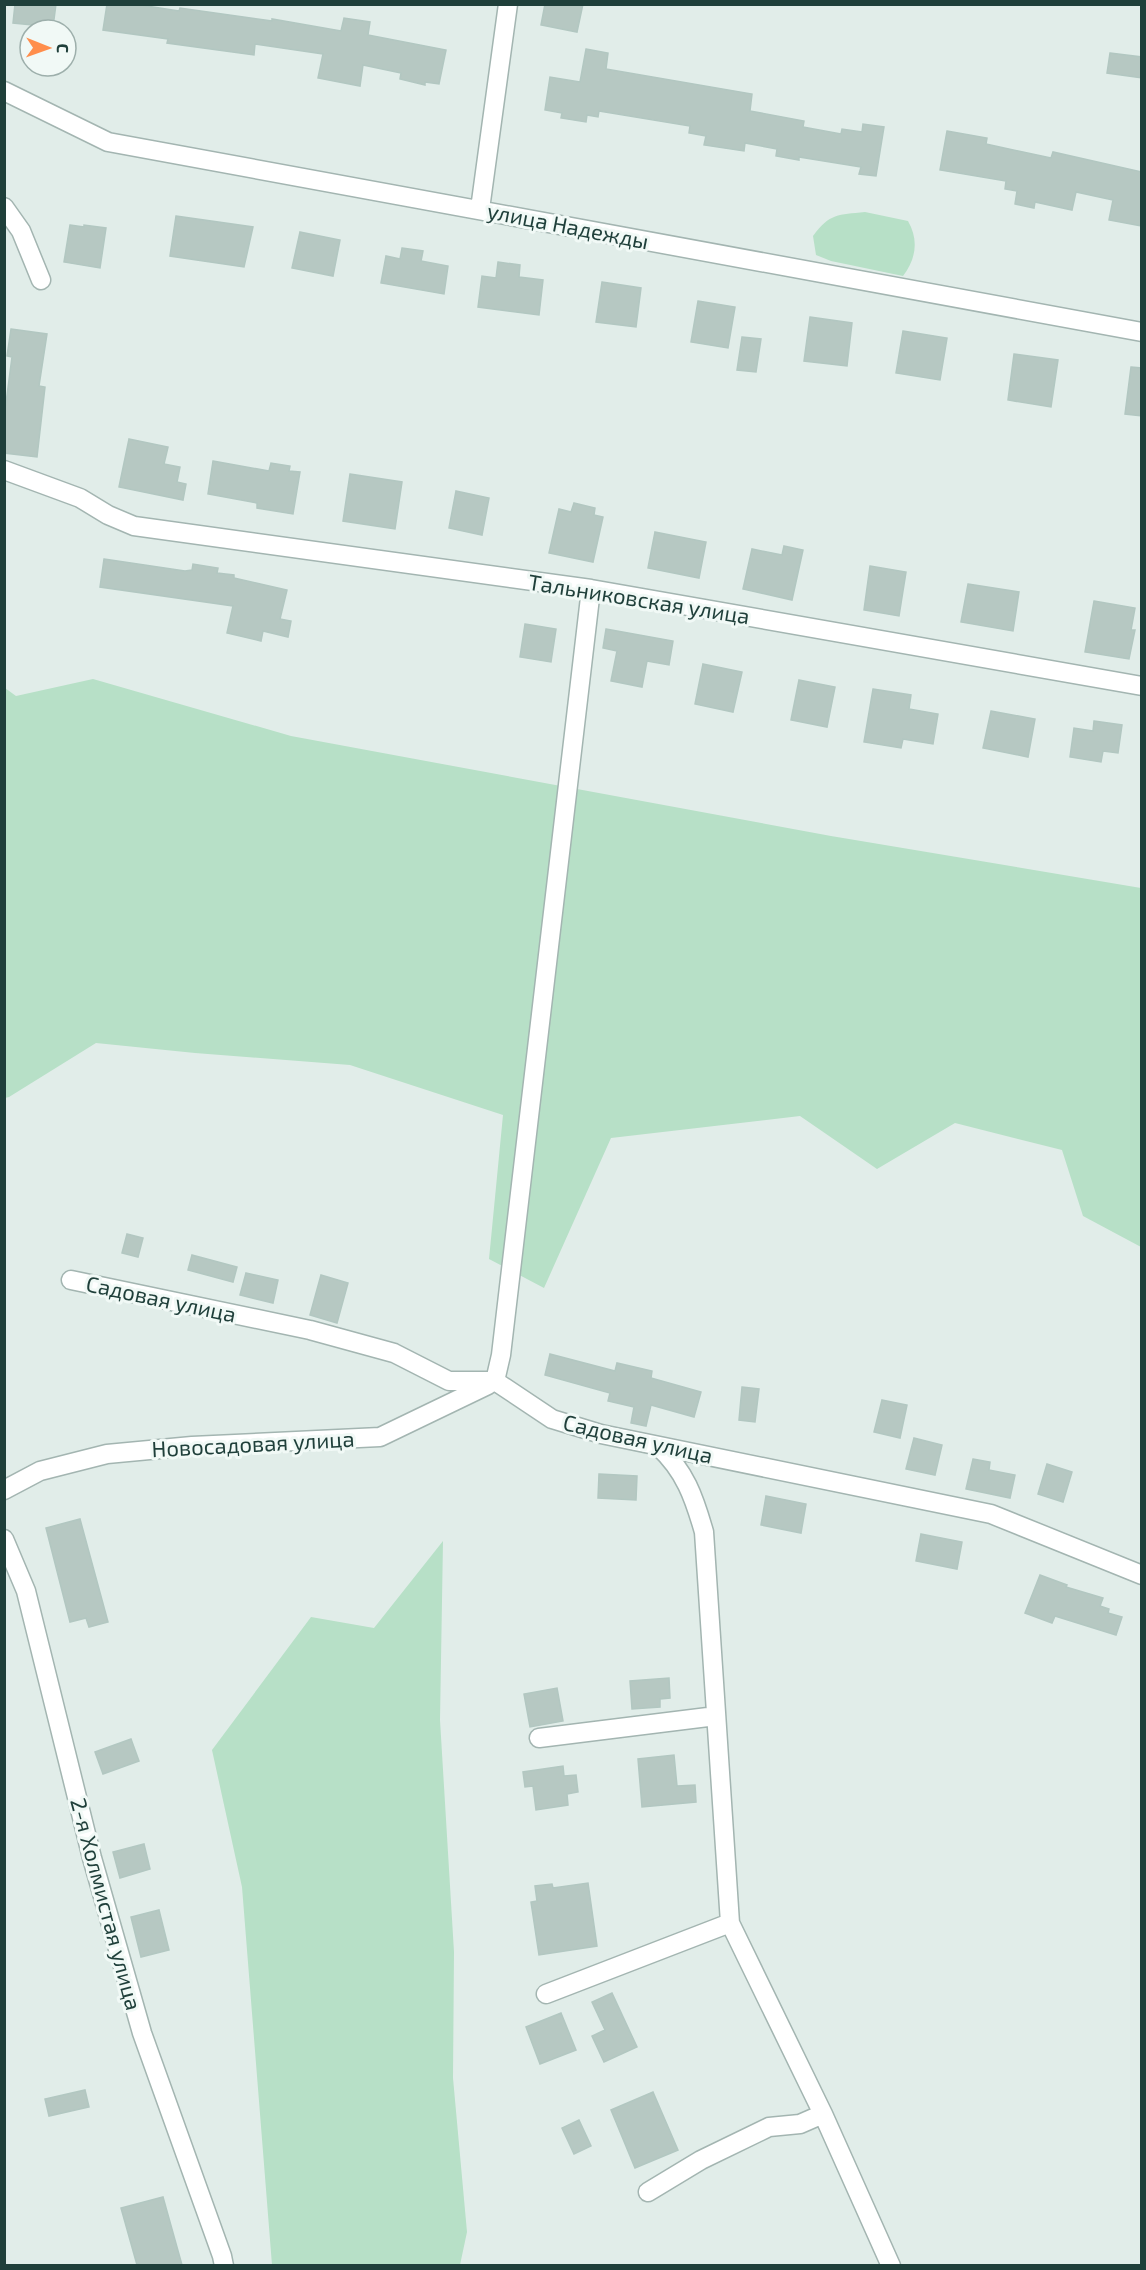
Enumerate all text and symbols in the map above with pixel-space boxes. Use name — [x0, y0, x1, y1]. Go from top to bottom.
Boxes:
north arrow — [18, 18, 78, 78]
text: С — [54, 43, 73, 53]
street label: улица Надежды — [485, 197, 651, 254]
street label: Тальниковская улица — [526, 568, 752, 629]
street label: Садовая улица — [84, 1269, 239, 1328]
street label: Садовая улица — [561, 1408, 716, 1469]
street label: Новосадовая улица — [151, 1425, 355, 1462]
street label: 2-я Холмистая улица — [65, 1795, 148, 2013]

